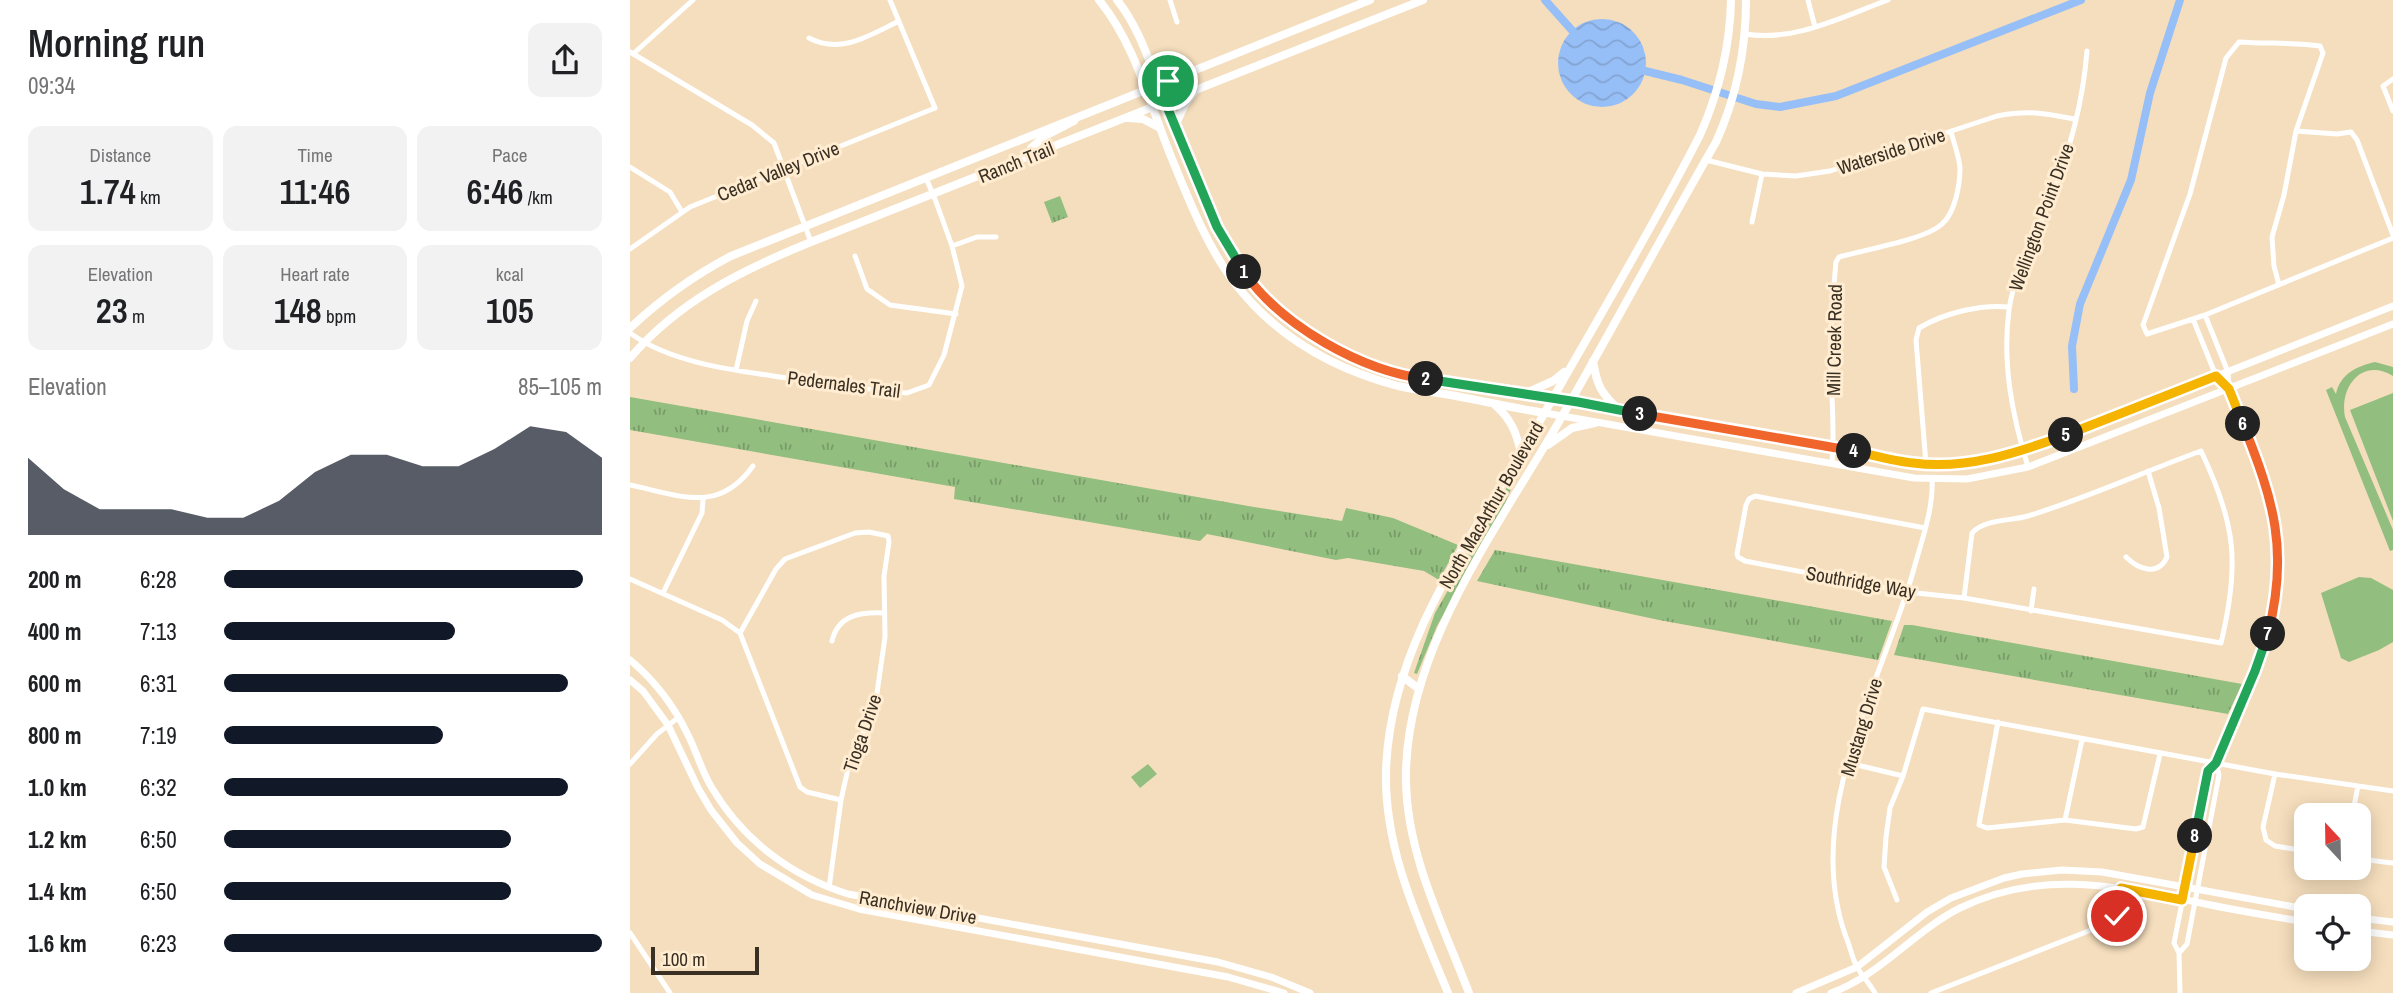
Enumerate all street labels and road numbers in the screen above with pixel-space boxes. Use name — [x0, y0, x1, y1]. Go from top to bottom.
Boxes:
street label: Waterside Drive — [1834, 121, 1948, 181]
street label: Cedar Valley Drive — [713, 135, 843, 207]
street label: Ranch Trail — [974, 135, 1058, 189]
street label: Wellington Point Drive — [2002, 139, 2080, 295]
street label: Mill Creek Road — [1820, 284, 1848, 396]
street label: Pedernales Trail — [786, 364, 902, 404]
street label: North MacArthur Boulevard — [1433, 417, 1549, 593]
street label: Southridge Way — [1804, 560, 1918, 604]
street label: Mustang Drive — [1834, 675, 1888, 779]
street label: Tioga Drive — [837, 690, 887, 776]
street label: Ranchview Drive — [857, 884, 979, 930]

